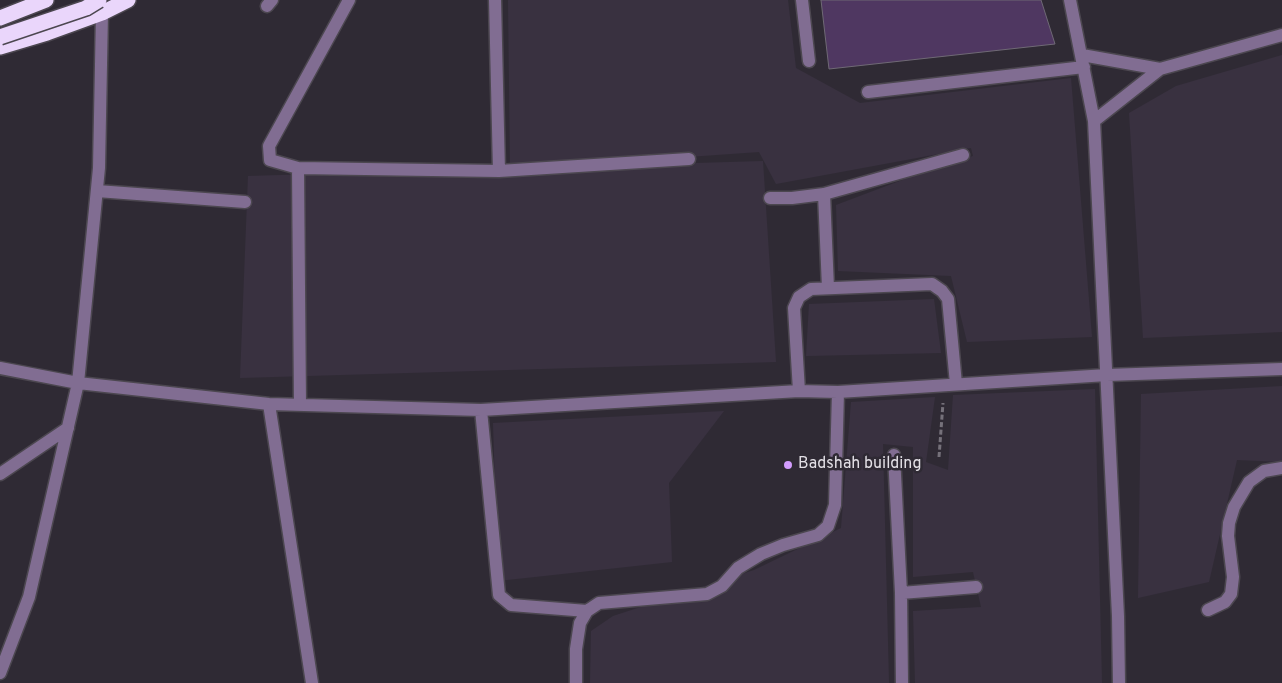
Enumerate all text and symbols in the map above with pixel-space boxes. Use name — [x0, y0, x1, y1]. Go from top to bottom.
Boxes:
place label: Badshah building — [798, 455, 922, 475]
marker: Badshah building — [782, 459, 794, 471]

